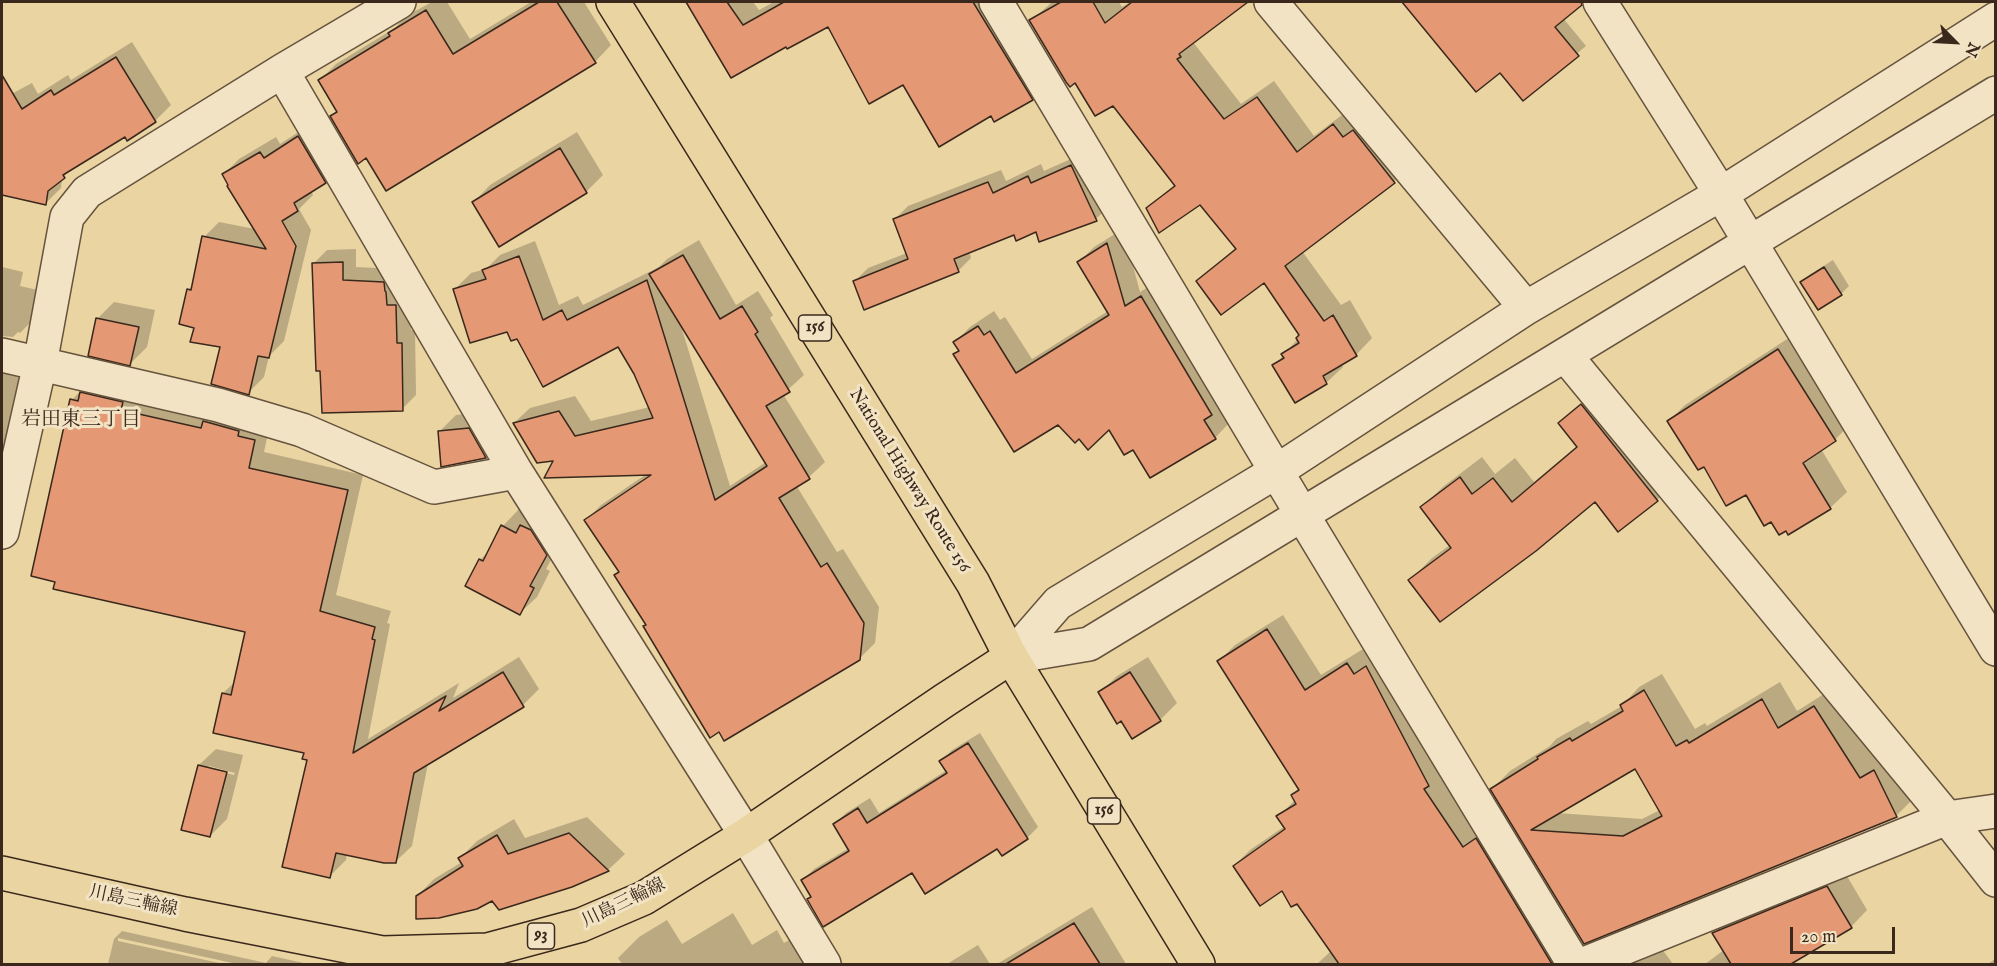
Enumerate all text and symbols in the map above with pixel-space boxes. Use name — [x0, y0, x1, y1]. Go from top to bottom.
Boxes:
north arrow — [1925, 12, 1985, 72]
text: N — [1959, 39, 1983, 60]
road number: 156 — [798, 315, 832, 341]
street label: National Highway Route 156 — [843, 385, 975, 577]
district label: 岩田東三丁目 — [21, 409, 141, 433]
road number: 156 — [1088, 798, 1120, 824]
street label: 川島三輪線 — [579, 875, 669, 933]
street label: 川島三輪線 — [87, 882, 179, 922]
scale bar — [1793, 915, 1898, 953]
road number: 93 — [528, 923, 554, 949]
text: 20 m — [1801, 926, 1836, 949]

